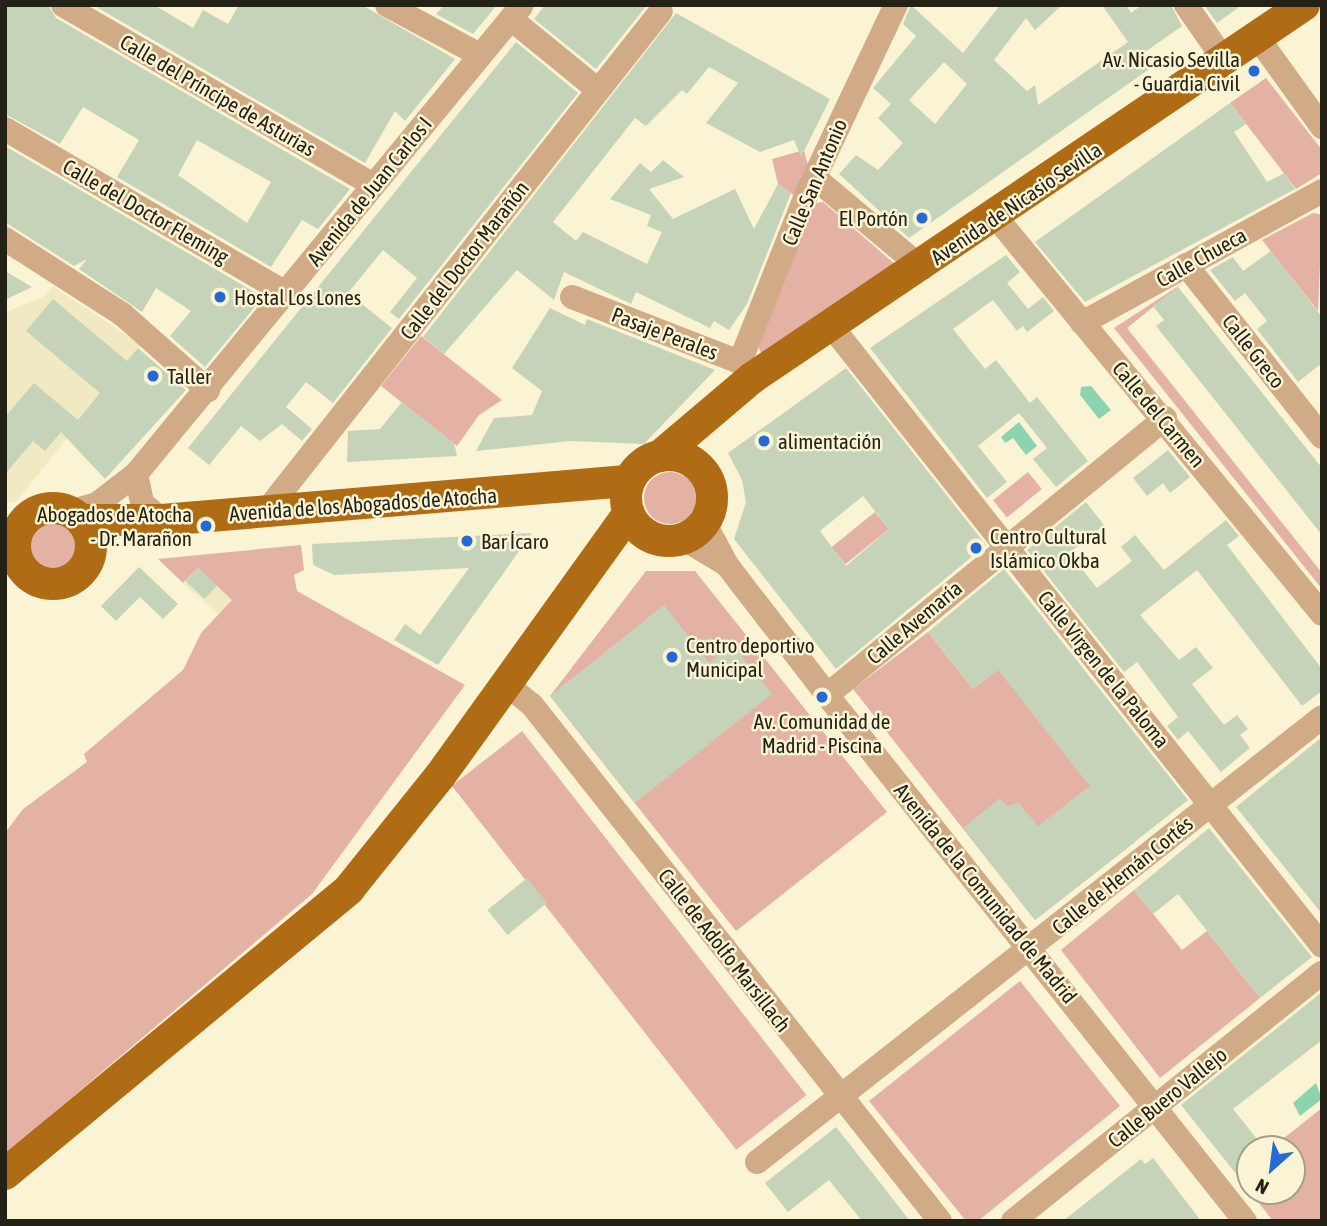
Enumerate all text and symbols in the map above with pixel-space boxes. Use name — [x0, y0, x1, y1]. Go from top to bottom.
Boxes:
street label: Calle del Príncipe de Asturias — [116, 29, 320, 161]
place label: Av. Nicasio Sevilla - Guardia Civil — [1103, 46, 1240, 96]
marker: Av. Nicasio Sevilla - Guardia Civil — [1246, 63, 1262, 79]
street label: Avenida de Juan Carlos I — [301, 111, 437, 271]
street label: Calle San Antonio — [776, 115, 852, 249]
street label: Avenida de Nicasio Sevilla — [926, 136, 1106, 270]
street label: Calle del Doctor Fleming — [59, 153, 233, 269]
street label: Calle del Doctor Marañón — [394, 176, 534, 344]
place label: El Portón — [839, 205, 908, 231]
marker: El Portón — [914, 210, 930, 226]
street label: Calle Chueca — [1151, 222, 1251, 292]
place label: Hostal Los Lones — [234, 284, 361, 310]
marker: Hostal Los Lones — [212, 289, 228, 305]
street label: Pasaje Perales — [608, 301, 722, 365]
street label: Calle Greco — [1217, 309, 1291, 393]
street label: Calle del Carmen — [1107, 356, 1211, 472]
place label: Taller — [167, 363, 211, 389]
marker: Taller — [145, 368, 161, 384]
place label: alimentación — [778, 428, 881, 454]
marker: alimentación — [756, 433, 772, 449]
street label: Avenida de los Abogados de Atocha — [228, 482, 498, 526]
place label: Abogados de Atocha - Dr. Marañon — [37, 501, 192, 551]
marker: Abogados de Atocha - Dr. Marañon — [198, 518, 214, 534]
place label: Centro Cultural Islámico Okba — [990, 523, 1107, 573]
place label: Bar Ícaro — [481, 528, 549, 554]
marker: Bar Ícaro — [459, 533, 475, 549]
marker: Centro Cultural Islámico Okba — [968, 540, 984, 556]
street label: Calle Avemaría — [861, 575, 967, 669]
street label: Calle Virgen de la Paloma — [1033, 585, 1175, 753]
place label: Centro deportivo Municipal — [686, 632, 815, 682]
marker: Centro deportivo Municipal — [664, 649, 680, 665]
marker: Av. Comunidad de Madrid - Piscina — [814, 689, 830, 705]
place label: Av. Comunidad de Madrid - Piscina — [754, 708, 890, 758]
street label: Avenida de la Comunidad de Madrid — [889, 778, 1083, 1008]
street label: Calle de Hernán Cortés — [1046, 810, 1198, 940]
street label: Calle de Adolfo Marsillach — [653, 863, 797, 1037]
street label: Calle Buero Vallejo — [1102, 1041, 1232, 1153]
north arrow — [1236, 1135, 1306, 1205]
text: N — [1252, 1174, 1272, 1199]

